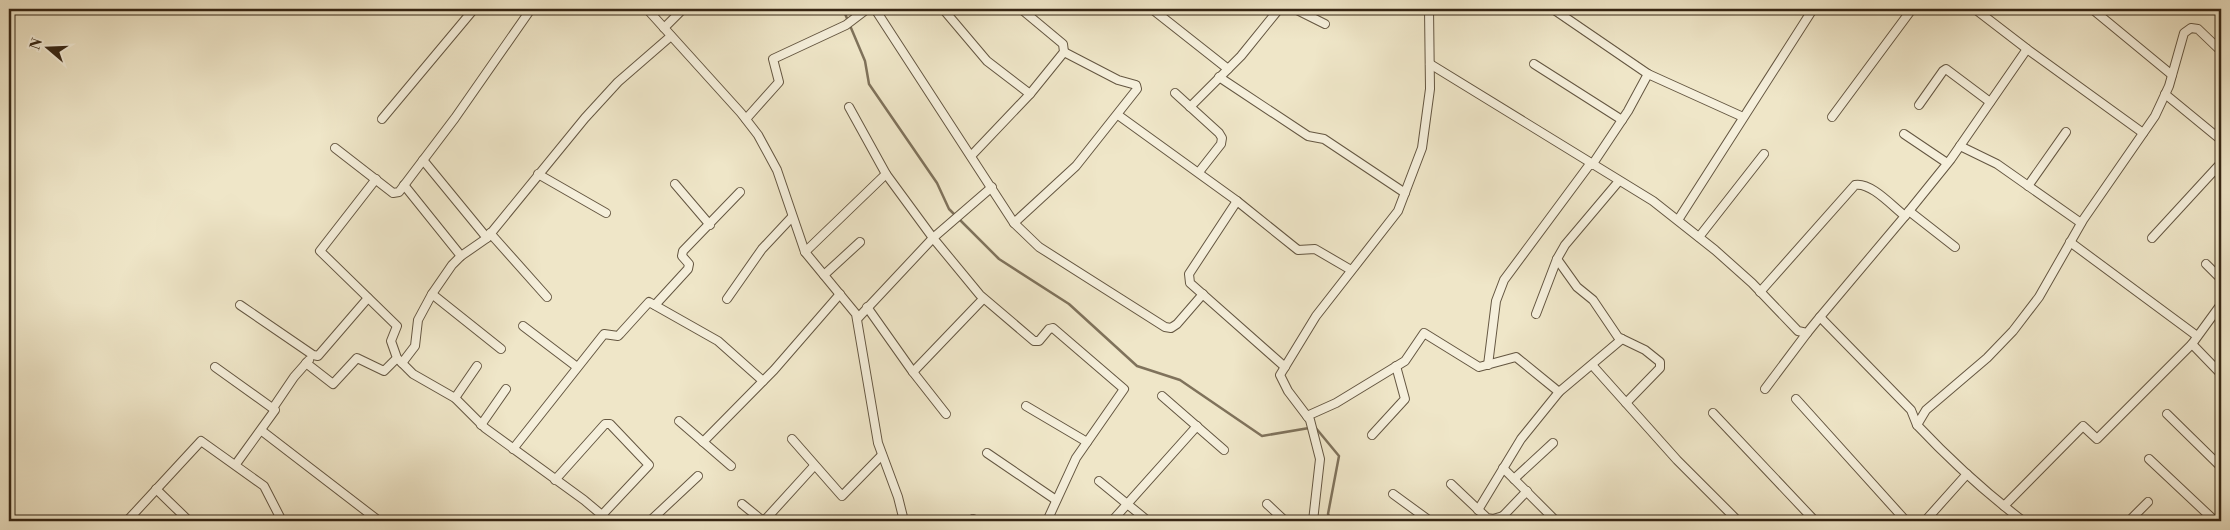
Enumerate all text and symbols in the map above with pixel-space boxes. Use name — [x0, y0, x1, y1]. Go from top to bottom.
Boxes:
north arrow — [22, 22, 72, 72]
text: N — [26, 36, 47, 52]

